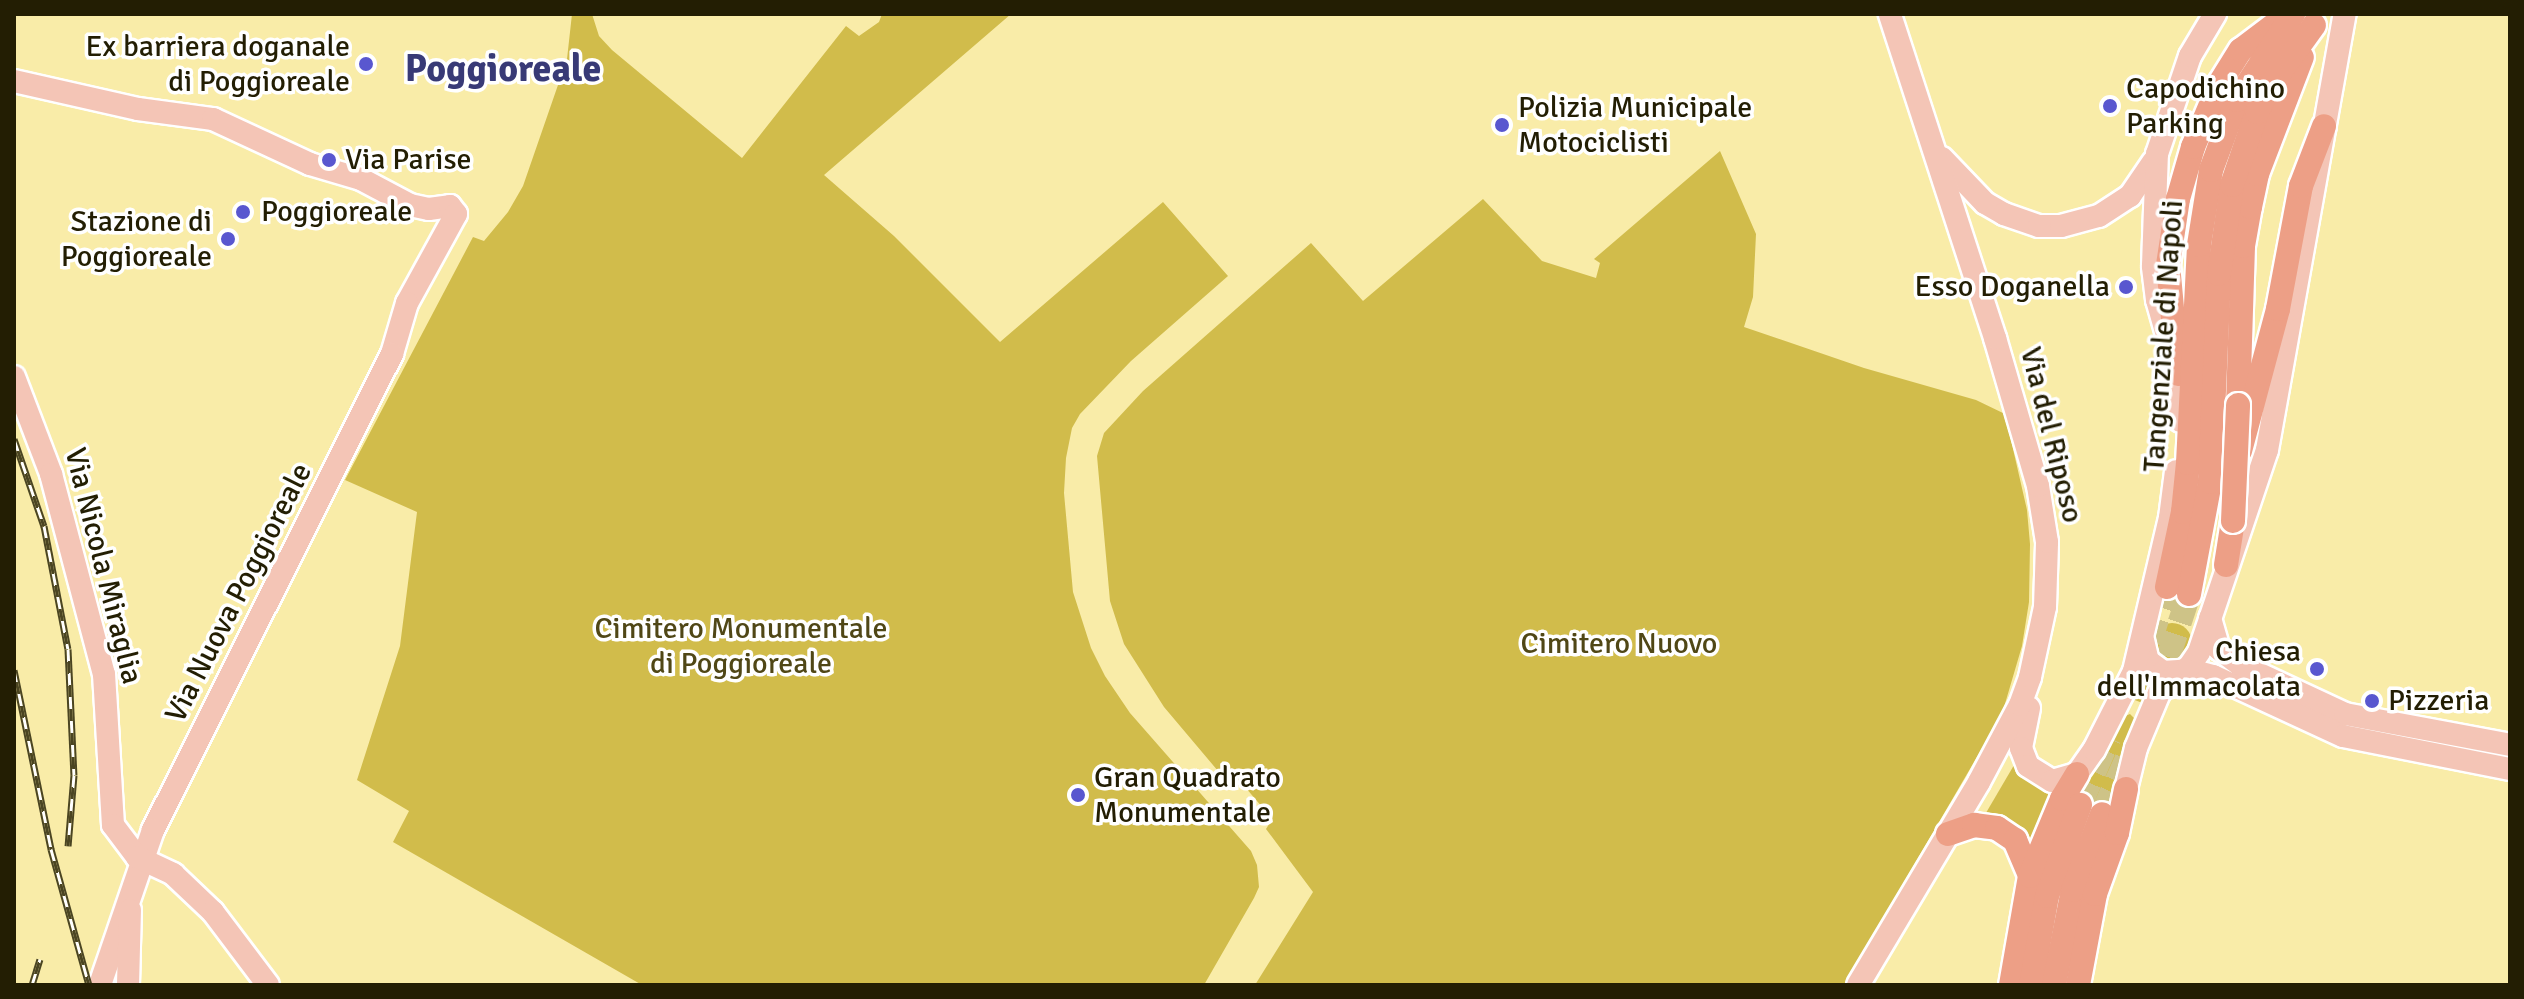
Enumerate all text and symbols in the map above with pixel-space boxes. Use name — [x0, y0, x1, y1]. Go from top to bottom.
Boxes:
place label: Ex barriera doganale di Poggioreale — [86, 29, 350, 100]
district label: Poggioreale — [405, 46, 601, 92]
marker: Ex barriera doganale di Poggioreale — [357, 55, 375, 73]
place label: Capodichino Parking — [2126, 71, 2285, 142]
place label: Polizia Municipale Motociclisti — [1518, 90, 1752, 160]
marker: Capodichino Parking — [2101, 97, 2119, 115]
marker: Polizia Municipale Motociclisti — [1493, 116, 1511, 134]
place label: Via Parise — [345, 142, 472, 178]
marker: Via Parise — [320, 151, 338, 169]
place label: Poggioreale — [261, 194, 412, 230]
street label: Tangenziale di Napoli — [2137, 199, 2191, 473]
marker: Poggioreale — [232, 201, 254, 223]
place label: Stazione di Poggioreale — [61, 204, 212, 274]
marker: Stazione di Poggioreale — [219, 230, 237, 248]
place label: Esso Doganella — [1915, 269, 2110, 305]
marker: Esso Doganella — [2117, 278, 2135, 296]
street label: Via del Riposo — [2012, 343, 2090, 527]
street label: Via Nicola Miraglia — [56, 444, 150, 688]
street label: Via Nuova Poggioreale — [158, 457, 320, 729]
park label: Cimitero Monumentale di Poggioreale — [594, 611, 888, 682]
park label: Cimitero Nuovo — [1521, 626, 1717, 662]
place label: Chiesa dell'Immacolata — [2097, 634, 2301, 704]
marker: Chiesa dell'Immacolata — [2308, 660, 2326, 678]
place label: Pizzeria — [2388, 683, 2489, 719]
marker: Pizzeria — [2363, 692, 2381, 710]
place label: Gran Quadrato Monumentale — [1094, 760, 1281, 830]
marker: Gran Quadrato Monumentale — [1069, 786, 1087, 804]

